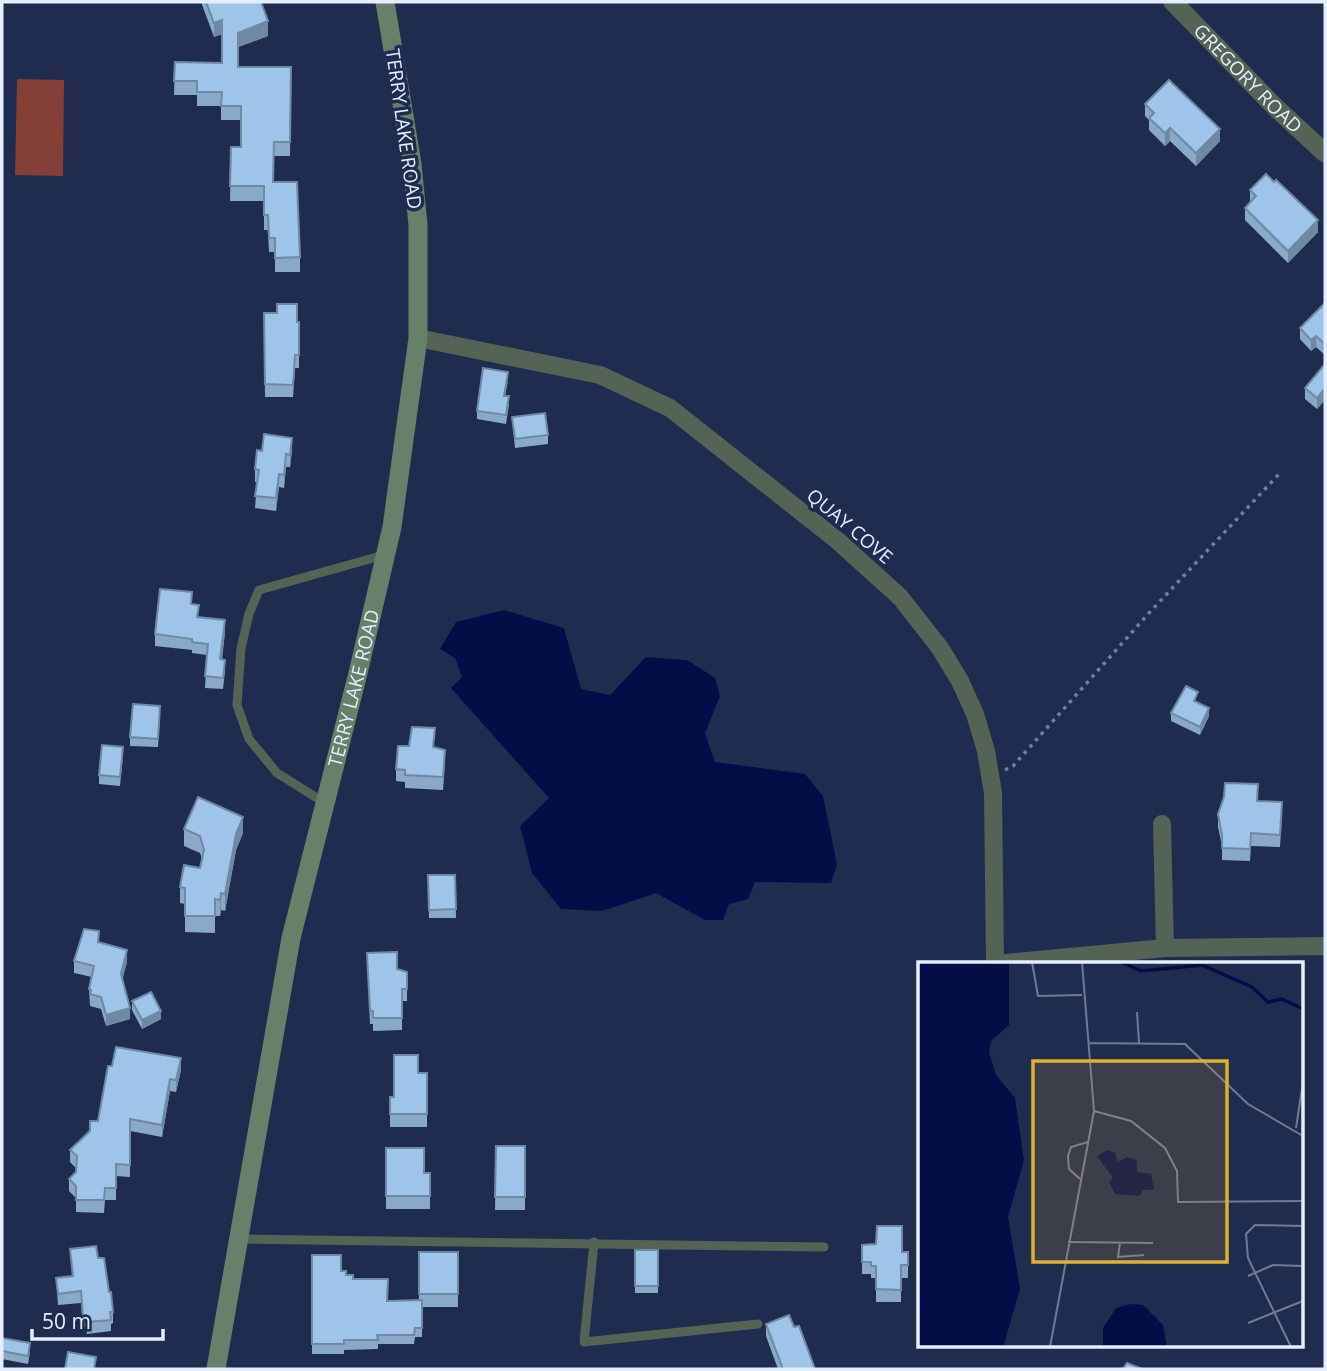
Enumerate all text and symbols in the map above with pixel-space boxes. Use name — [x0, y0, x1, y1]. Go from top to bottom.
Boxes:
street label: GREGORY ROAD — [1188, 18, 1308, 139]
street label: TERRY LAKE ROAD — [380, 47, 428, 211]
street label: QUAY COVE — [801, 482, 899, 570]
street label: TERRY LAKE ROAD — [322, 607, 385, 770]
inset map — [918, 962, 1302, 1346]
scale bar — [32, 1298, 163, 1342]
text: 50 m — [42, 1307, 91, 1335]

